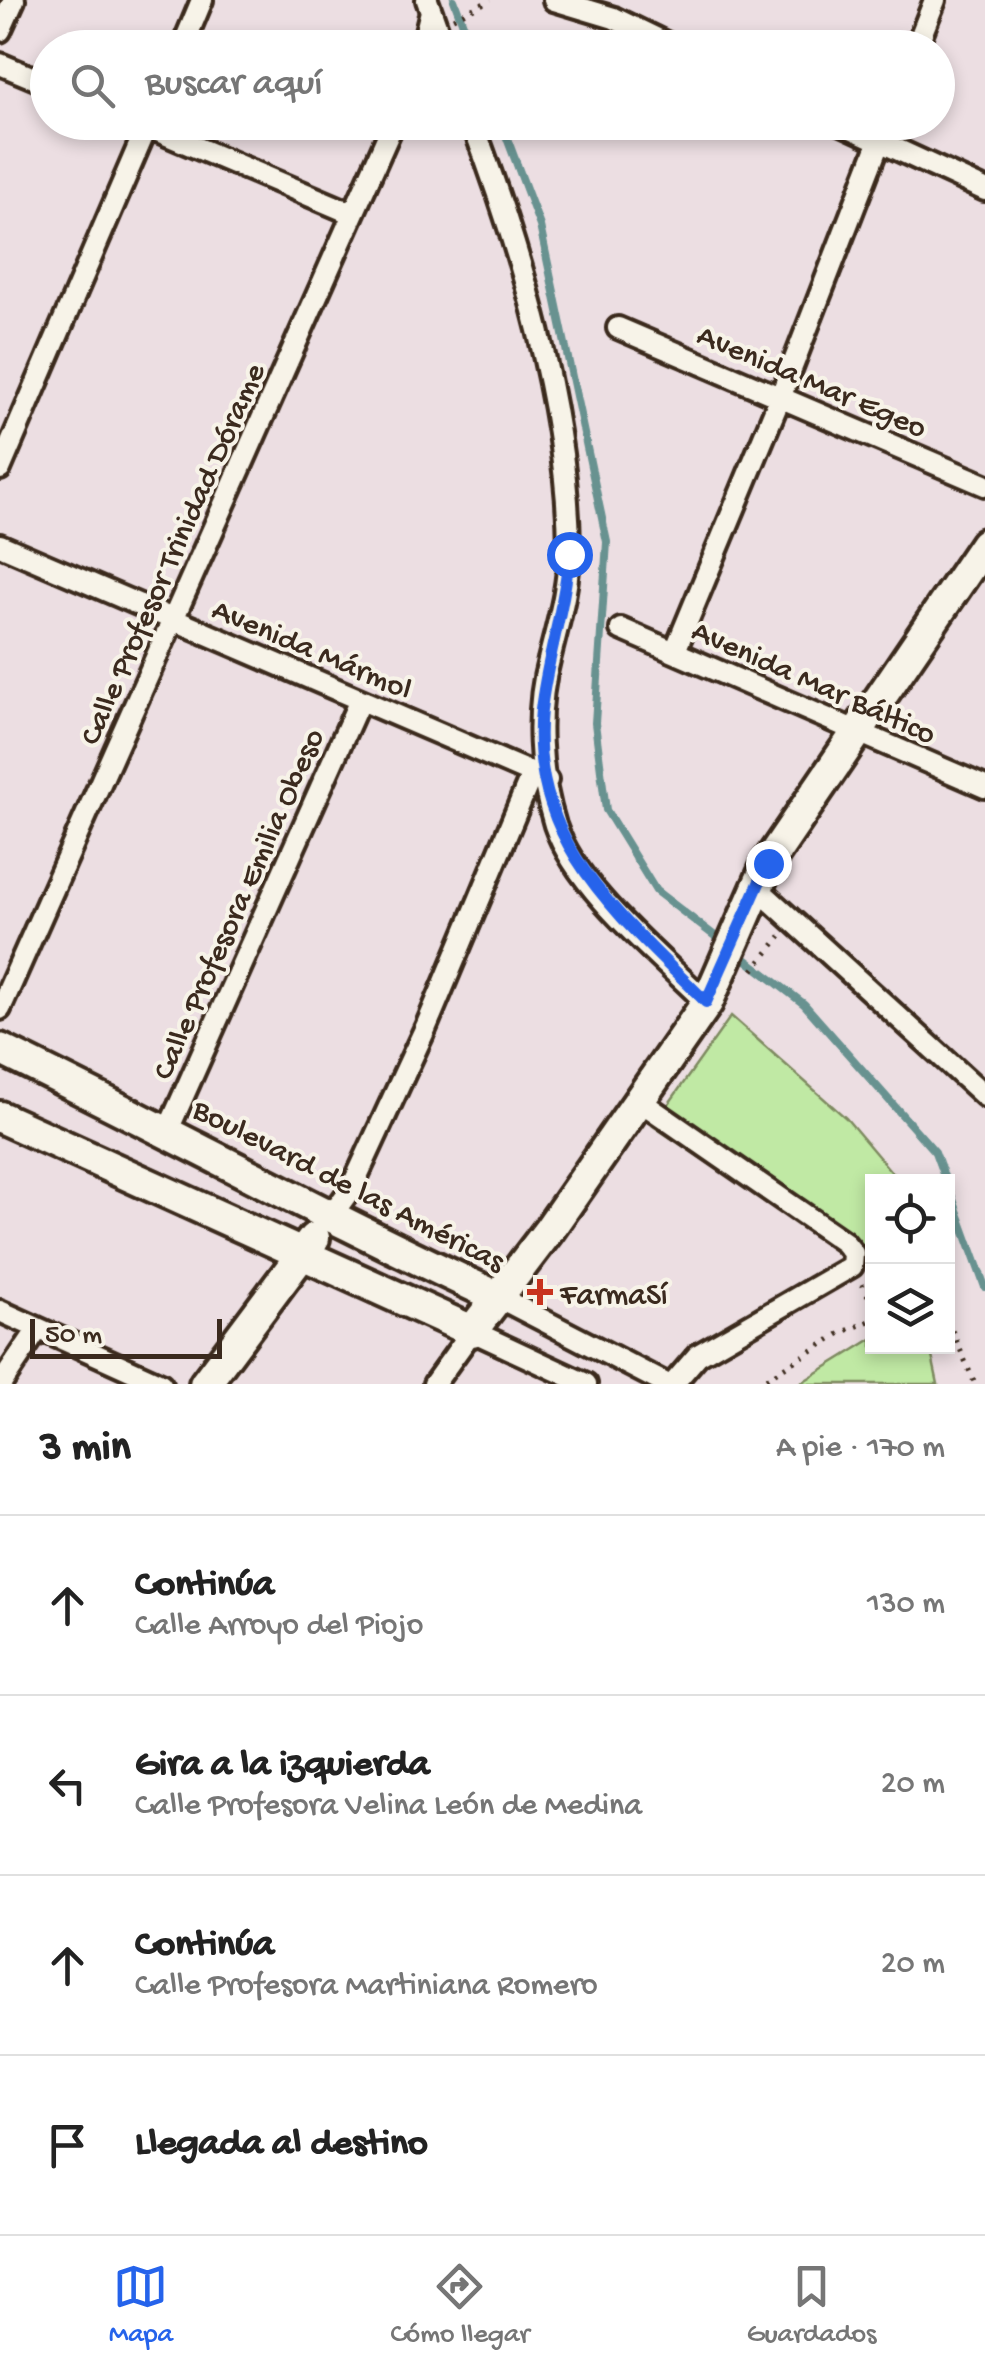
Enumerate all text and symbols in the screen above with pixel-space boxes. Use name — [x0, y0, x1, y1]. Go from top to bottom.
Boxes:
search box — [30, 30, 955, 140]
icon: search — [65, 58, 120, 113]
text: Buscar aquí — [145, 63, 323, 107]
street label: Avenida Mar Egeo — [690, 318, 932, 449]
street label: Calle Profesor Trinidad Dórame — [73, 358, 276, 752]
route start — [547, 532, 593, 578]
street label: Avenida Mármol — [205, 592, 417, 711]
street label: Avenida Mar Báltico — [685, 614, 941, 755]
street label: Calle Profesora Emilia Obeso — [146, 724, 335, 1086]
route end — [746, 841, 792, 887]
street label: Boulevard de las Américas — [185, 1092, 511, 1283]
map controls — [865, 1174, 955, 1354]
button: locate — [865, 1174, 955, 1264]
button: layers — [865, 1264, 955, 1354]
place label: FarmaSí — [559, 1278, 669, 1316]
marker: FarmaSí — [529, 1281, 551, 1303]
scale bar — [30, 1314, 222, 1358]
text: 50 m — [45, 1320, 102, 1353]
text: 3 min — [40, 1425, 131, 1474]
text: A pie · 170 m — [776, 1430, 945, 1468]
text: Continúa — [135, 1564, 274, 1608]
icon: ahead — [40, 1578, 95, 1633]
text: 130 m — [867, 1586, 945, 1624]
text: Calle Arroyo del Piojo — [135, 1608, 423, 1646]
text: Gira a la izquierda — [135, 1744, 430, 1788]
icon: left — [40, 1758, 95, 1813]
text: 20 m — [881, 1766, 945, 1804]
text: Calle Profesora Velina León de Medina — [135, 1788, 642, 1826]
text: Continúa — [135, 1924, 274, 1968]
icon: ahead — [40, 1938, 95, 1993]
text: 20 m — [881, 1946, 945, 1984]
text: Calle Profesora Martiniana Romero — [135, 1968, 598, 2006]
icon: arrive — [40, 2118, 95, 2173]
text: Llegada al destino — [135, 2123, 428, 2167]
tab: Mapa — [109, 2259, 173, 2352]
tab: Cómo llegar — [390, 2259, 529, 2352]
tab: Guardados — [747, 2259, 876, 2352]

